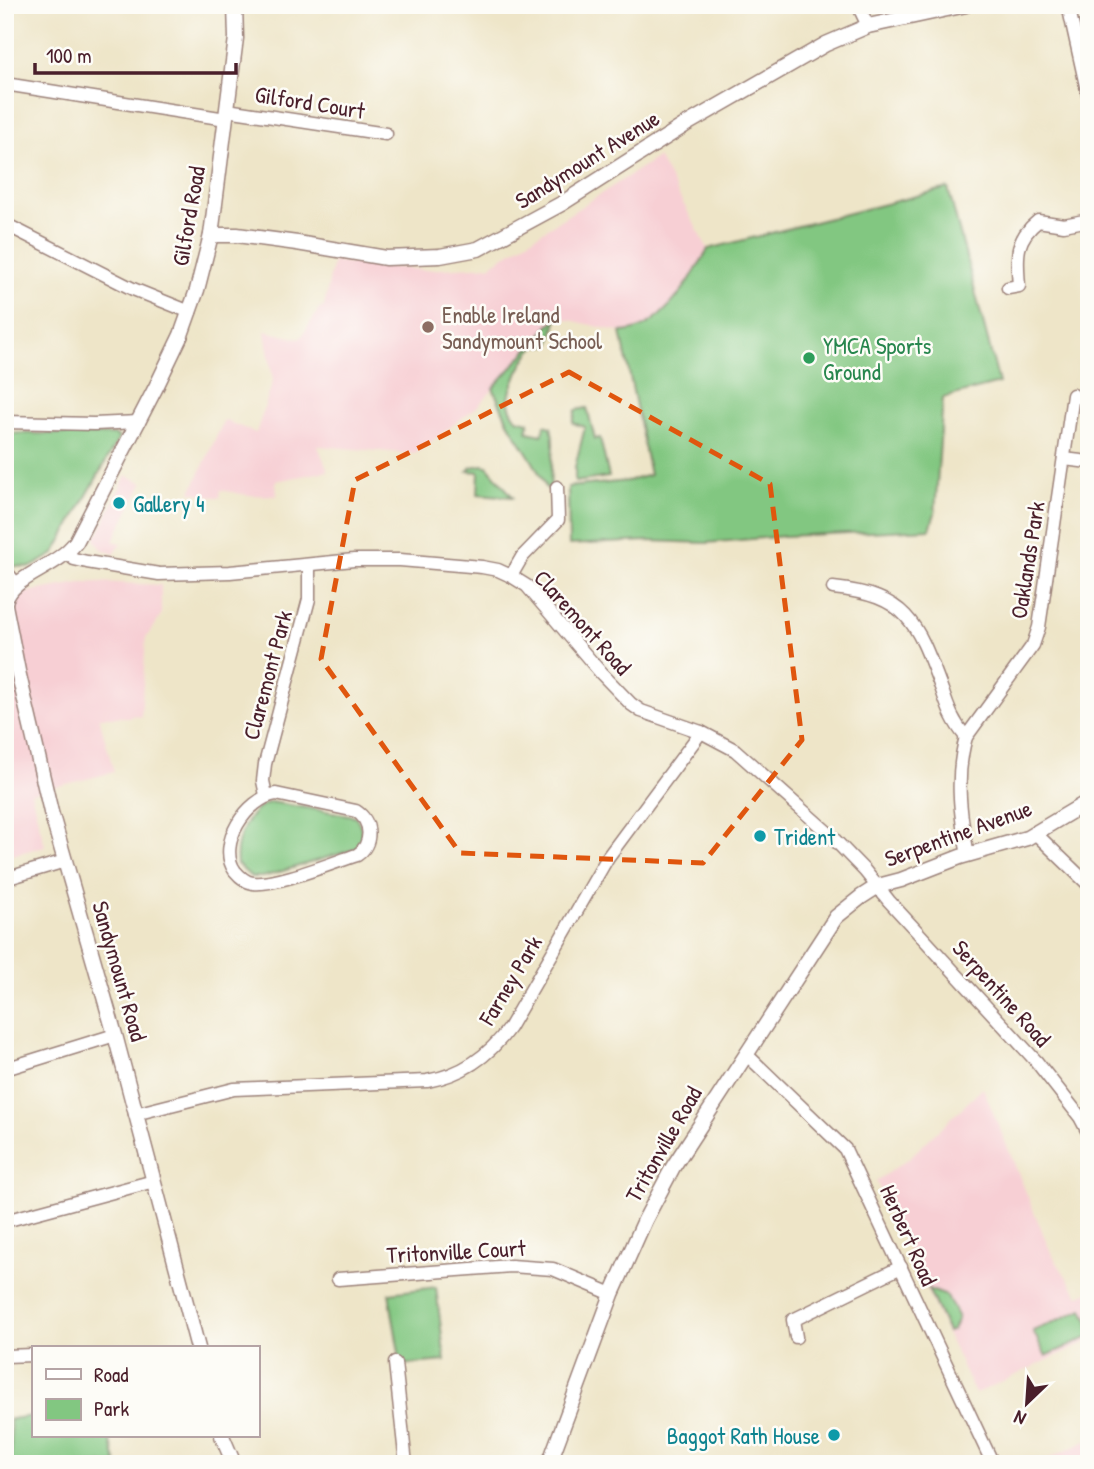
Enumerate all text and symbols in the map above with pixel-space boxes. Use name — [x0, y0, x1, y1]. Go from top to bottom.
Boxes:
scale bar — [35, 32, 236, 76]
text: 100 m — [46, 41, 92, 70]
street label: Gilford Court — [253, 78, 368, 126]
street label: Sandymount Avenue — [509, 102, 665, 216]
street label: Gilford Road — [164, 164, 212, 268]
place label: Enable Ireland Sandymount School — [442, 299, 603, 356]
marker: Enable Ireland Sandymount School — [420, 319, 436, 335]
place label: YMCA Sports Ground — [823, 330, 931, 387]
marker: YMCA Sports Ground — [801, 350, 817, 366]
place label: Gallery 4 — [133, 488, 205, 519]
marker: Gallery 4 — [111, 495, 127, 511]
street label: Oaklands Park — [1002, 499, 1052, 621]
street label: Claremont Road — [527, 563, 639, 681]
street label: Claremont Park — [235, 606, 299, 743]
street label: Serpentine Avenue — [880, 792, 1036, 874]
place label: Trident — [774, 821, 836, 852]
marker: Trident — [752, 828, 768, 844]
street label: Sandymount Road — [85, 897, 155, 1045]
street label: Farney Park — [471, 929, 549, 1032]
street label: Serpentine Road — [946, 933, 1058, 1053]
street label: Tritonville Road — [617, 1080, 709, 1208]
street label: Herbert Road — [873, 1180, 945, 1290]
street label: Tritonville Court — [386, 1232, 527, 1270]
legend — [32, 1346, 259, 1438]
text: Road — [94, 1360, 128, 1389]
north arrow — [992, 1368, 1062, 1438]
text: Park — [94, 1394, 129, 1423]
text: N — [1010, 1404, 1030, 1432]
place label: Baggot Rath House — [667, 1420, 820, 1451]
marker: Baggot Rath House — [826, 1427, 842, 1443]

